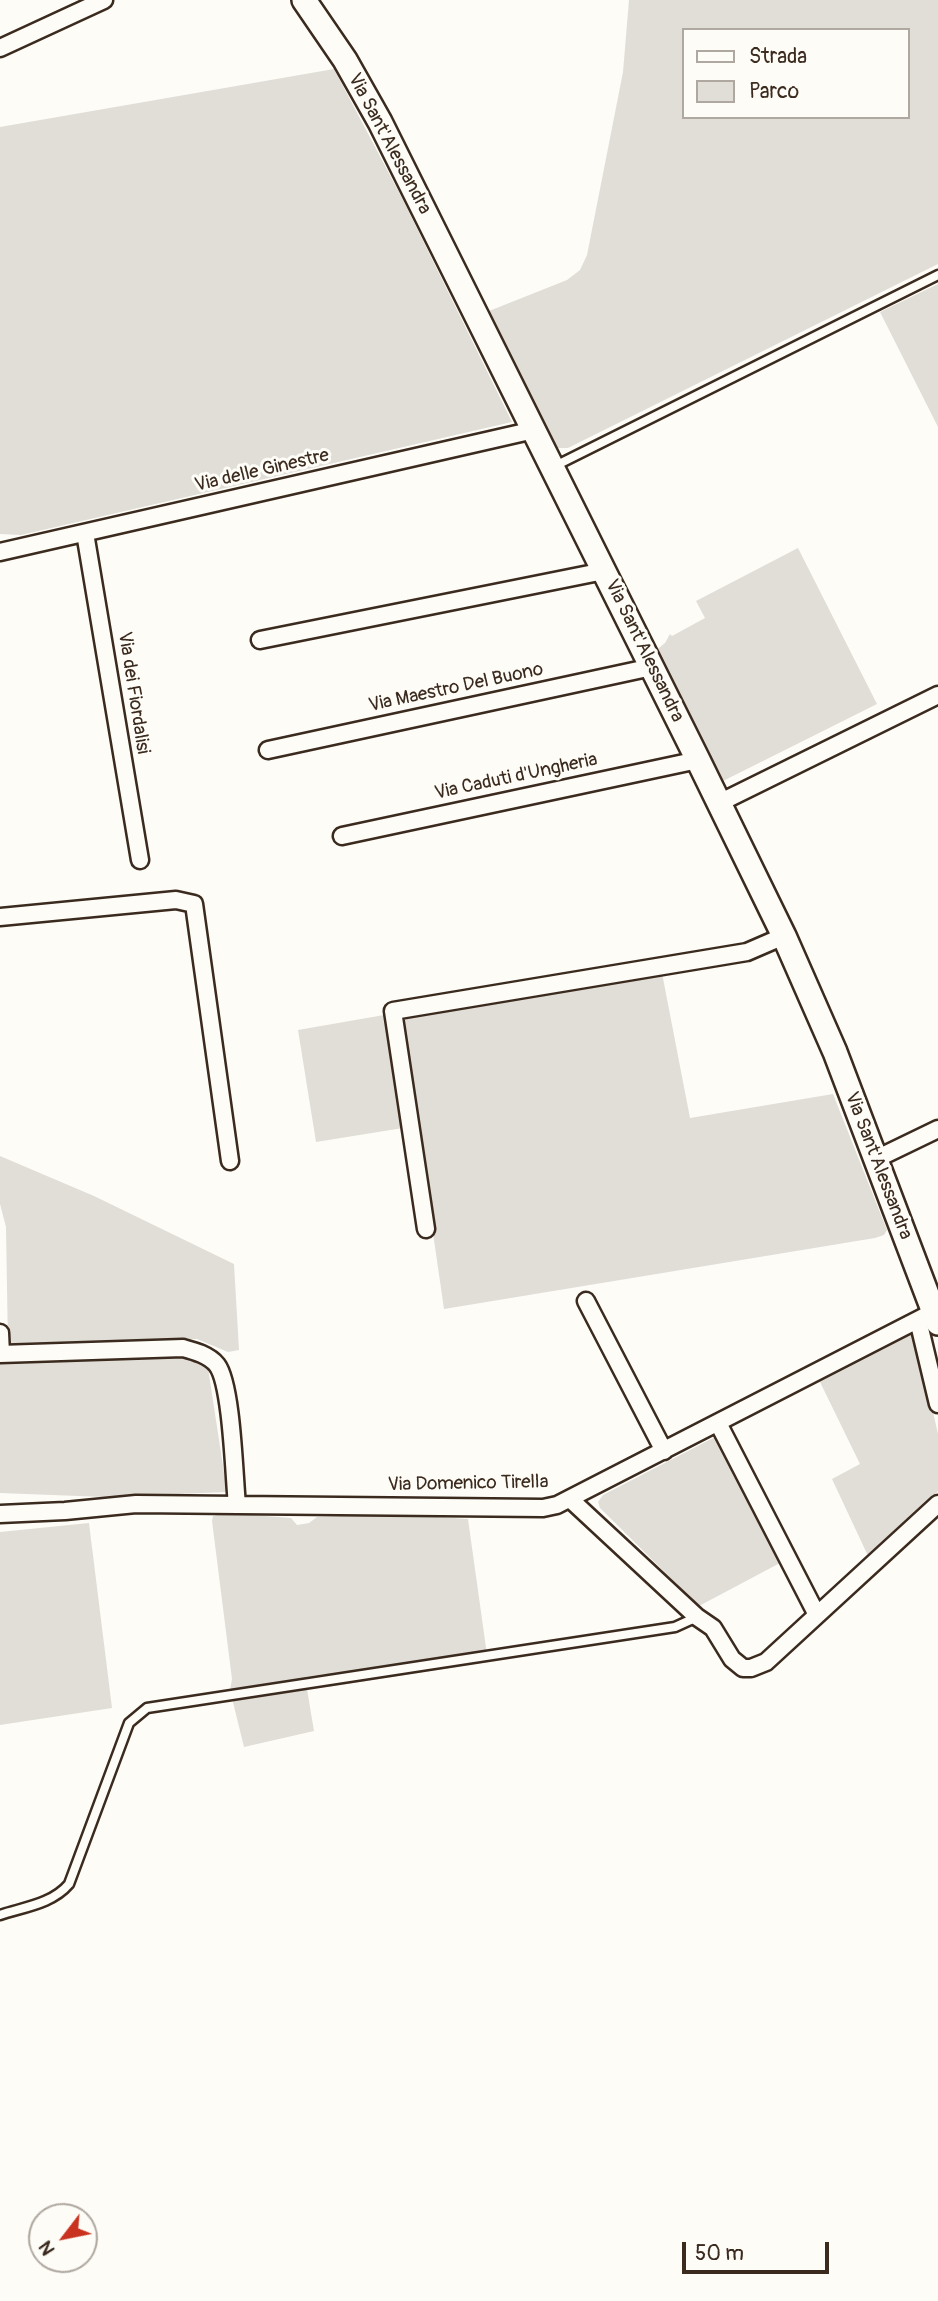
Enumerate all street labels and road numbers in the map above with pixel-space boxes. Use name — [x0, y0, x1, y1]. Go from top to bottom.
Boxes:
street label: Via Sant'Alessandra — [342, 70, 436, 218]
street label: Via delle Ginestre — [193, 444, 331, 498]
street label: Via Sant'Alessandra — [600, 576, 688, 726]
street label: Via dei Fiordalisi — [112, 630, 154, 756]
street label: Via Maestro Del Buono — [367, 658, 545, 718]
street label: Via Caduti d'Ungheria — [433, 749, 599, 805]
street label: Via Sant'Alessandra — [839, 1089, 917, 1243]
street label: Via Domenico Tirella — [387, 1471, 549, 1497]

